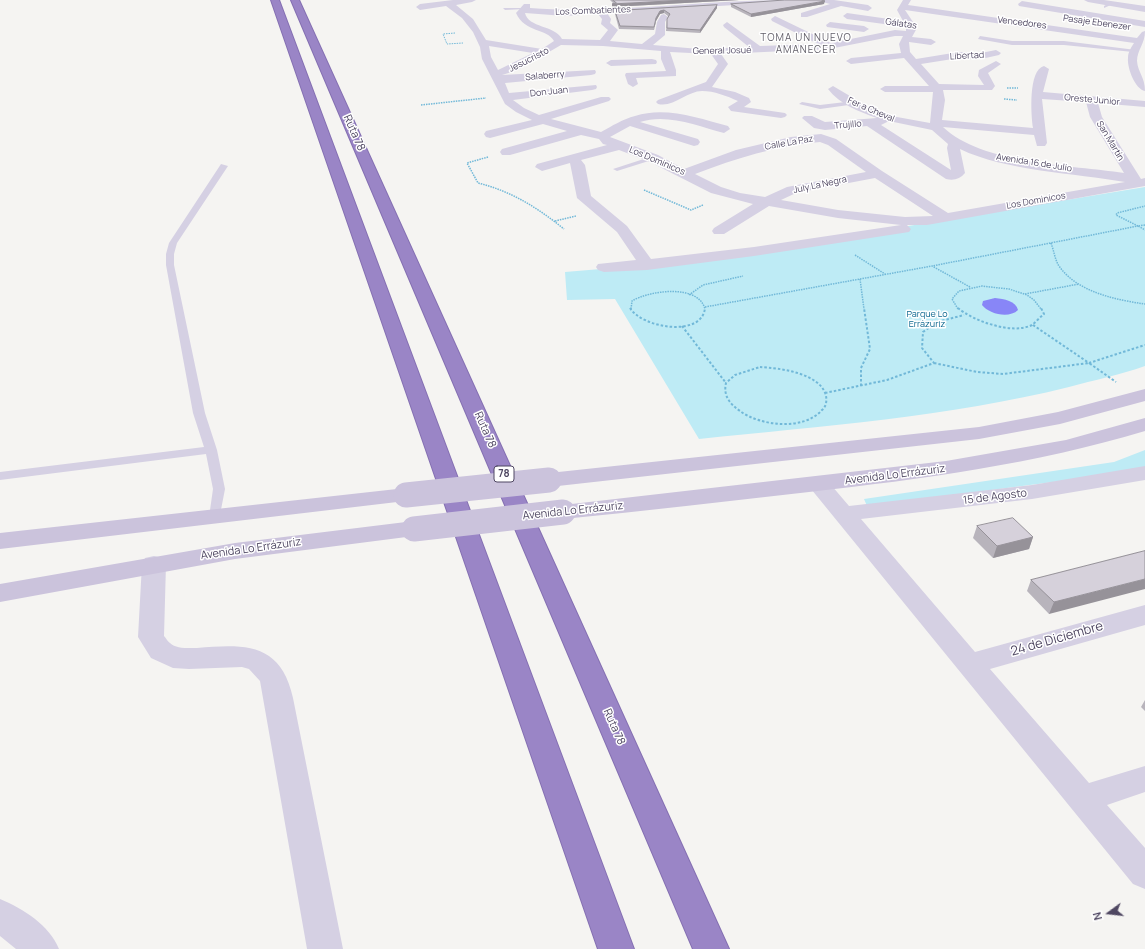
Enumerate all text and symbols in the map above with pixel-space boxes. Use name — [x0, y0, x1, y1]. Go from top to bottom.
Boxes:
street label: Los Combatientes — [555, 4, 631, 18]
street label: Pasaje Ebenezer — [1062, 13, 1132, 33]
street label: Vencedores — [997, 15, 1047, 31]
street label: Gálatas — [885, 16, 917, 32]
district label: TOMA UN NUEVO AMANECER — [760, 32, 852, 56]
street label: Jesucristo — [507, 45, 551, 75]
street label: General Josué — [693, 45, 751, 57]
street label: Libertad — [950, 50, 984, 62]
street label: Salaberry — [525, 69, 565, 83]
street label: Don Juan — [529, 85, 569, 99]
street label: Oreste Junior — [1064, 92, 1120, 108]
street label: Fer a Cheval — [846, 95, 896, 125]
street label: Ruta 78 — [340, 113, 368, 153]
street label: Trujillo — [834, 118, 862, 132]
street label: San Martín — [1094, 119, 1126, 163]
street label: Calle La Paz — [764, 133, 814, 153]
street label: Los Dominicos — [627, 144, 687, 178]
street label: Avenida 16 de Julio — [995, 152, 1073, 174]
street label: July La Negra — [792, 174, 848, 196]
street label: Los Dominicos — [1006, 190, 1066, 212]
park label: Parque Lo Errázuriz — [906, 309, 948, 330]
street label: Ruta 78 — [471, 410, 499, 450]
street label: Avenida Lo Errázuriz — [844, 462, 946, 488]
road number: 78 — [494, 466, 514, 482]
street label: 15 de Agosto — [962, 487, 1028, 507]
street label: Avenida Lo Errázuriz — [522, 499, 624, 523]
street label: Avenida Lo Errázuriz — [200, 535, 302, 563]
street label: 24 de Diciembre — [1009, 618, 1105, 660]
street label: Ruta 78 — [600, 707, 628, 747]
north arrow — [1089, 893, 1129, 933]
text: N — [1089, 910, 1105, 922]

